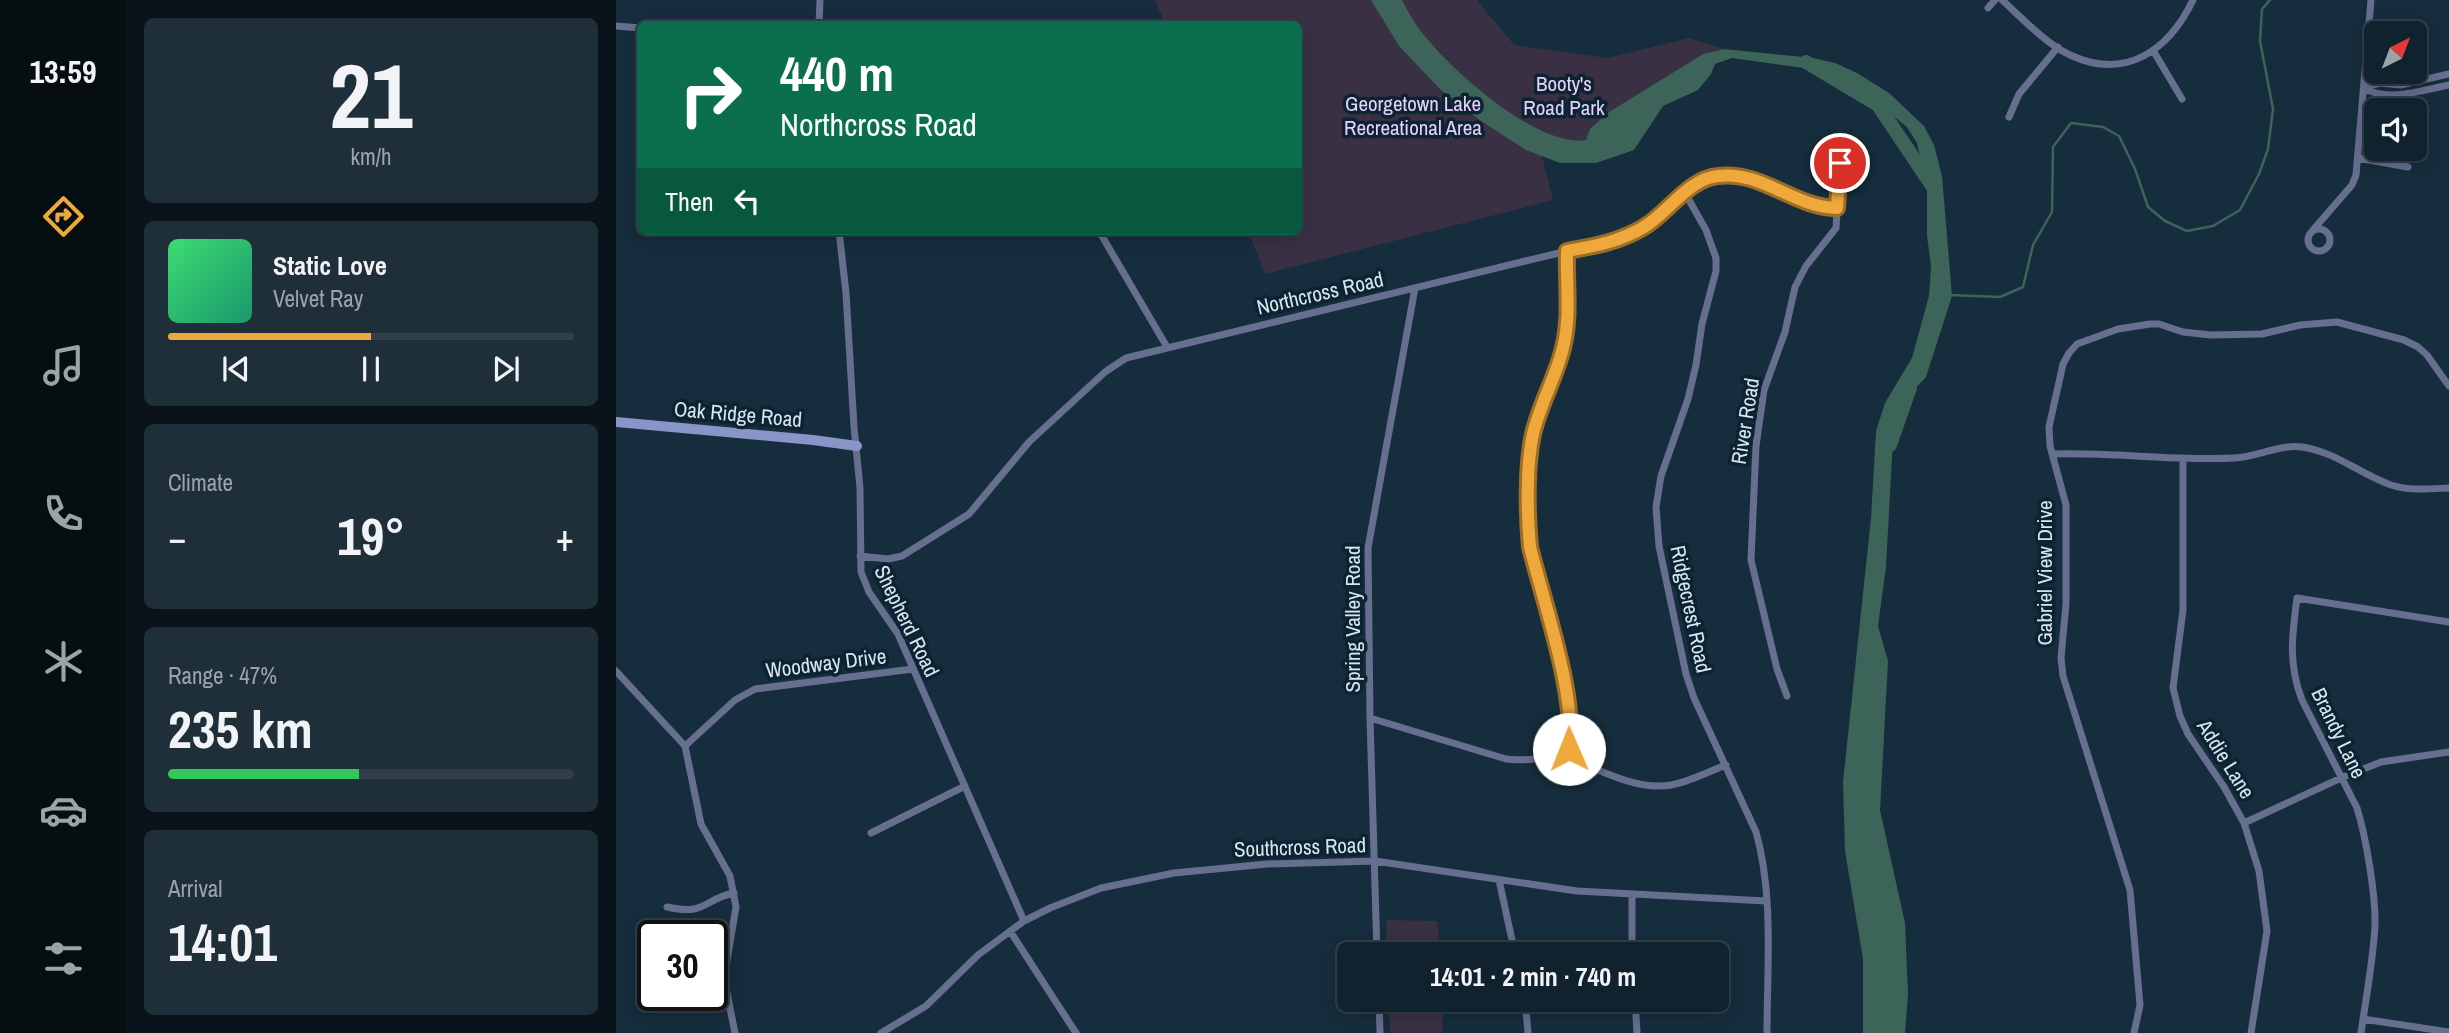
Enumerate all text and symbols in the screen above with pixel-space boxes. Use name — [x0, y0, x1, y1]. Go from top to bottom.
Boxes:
north arrow — [2364, 21, 2427, 84]
map controls — [2364, 21, 2427, 161]
text: 21 — [330, 34, 413, 156]
text: 440 m — [780, 40, 894, 106]
icon: right — [665, 49, 756, 140]
text: 13:59 — [29, 50, 97, 93]
park label: Booty's Road Park — [1523, 69, 1605, 122]
park label: Georgetown Lake Recreational Area — [1344, 89, 1482, 142]
button: sound — [2364, 98, 2427, 161]
text: Northcross Road — [780, 103, 977, 146]
pin — [1810, 133, 1870, 193]
text: km/h — [351, 141, 391, 172]
icon: arrive — [1821, 144, 1859, 182]
icon: left — [728, 182, 766, 220]
text: Then — [665, 184, 714, 219]
icon: directions — [39, 192, 88, 241]
text: Static Love — [273, 248, 387, 283]
street label: Northcross Road — [1254, 264, 1386, 322]
text: Velvet Ray — [273, 283, 363, 314]
icon: music — [39, 341, 88, 390]
icon: previous — [217, 350, 255, 388]
icon: pause — [352, 350, 390, 388]
icon: next — [487, 350, 525, 388]
street label: River Road — [1724, 376, 1766, 466]
street label: Oak Ridge Road — [673, 394, 803, 434]
text: Climate — [168, 467, 233, 498]
icon: phone — [39, 489, 88, 538]
street label: Gabriel View Drive — [2030, 500, 2059, 646]
text: 19° — [337, 501, 405, 571]
text: − — [168, 512, 186, 563]
text: + — [556, 512, 574, 563]
street label: Ridgecrest Road — [1663, 543, 1719, 675]
street label: Spring Valley Road — [1338, 545, 1367, 693]
street label: Shepherd Road — [868, 560, 946, 682]
icon: climate — [39, 637, 88, 686]
street label: Woodway Drive — [764, 641, 888, 685]
text: Range · 47% — [168, 660, 277, 691]
street label: Brandy Lane — [2305, 683, 2373, 783]
text: 235 km — [168, 694, 313, 764]
position arrow — [1532, 712, 1606, 786]
street label: Addie Lane — [2190, 713, 2262, 804]
icon: car — [39, 786, 88, 835]
street label: Southcross Road — [1233, 830, 1367, 864]
text: Arrival — [168, 873, 223, 904]
text: 14:01 — [168, 907, 277, 977]
speed limit sign: 30 — [637, 920, 728, 1011]
icon: filters — [39, 934, 88, 983]
text: 14:01 · 2 min · 740 m — [1430, 959, 1636, 994]

